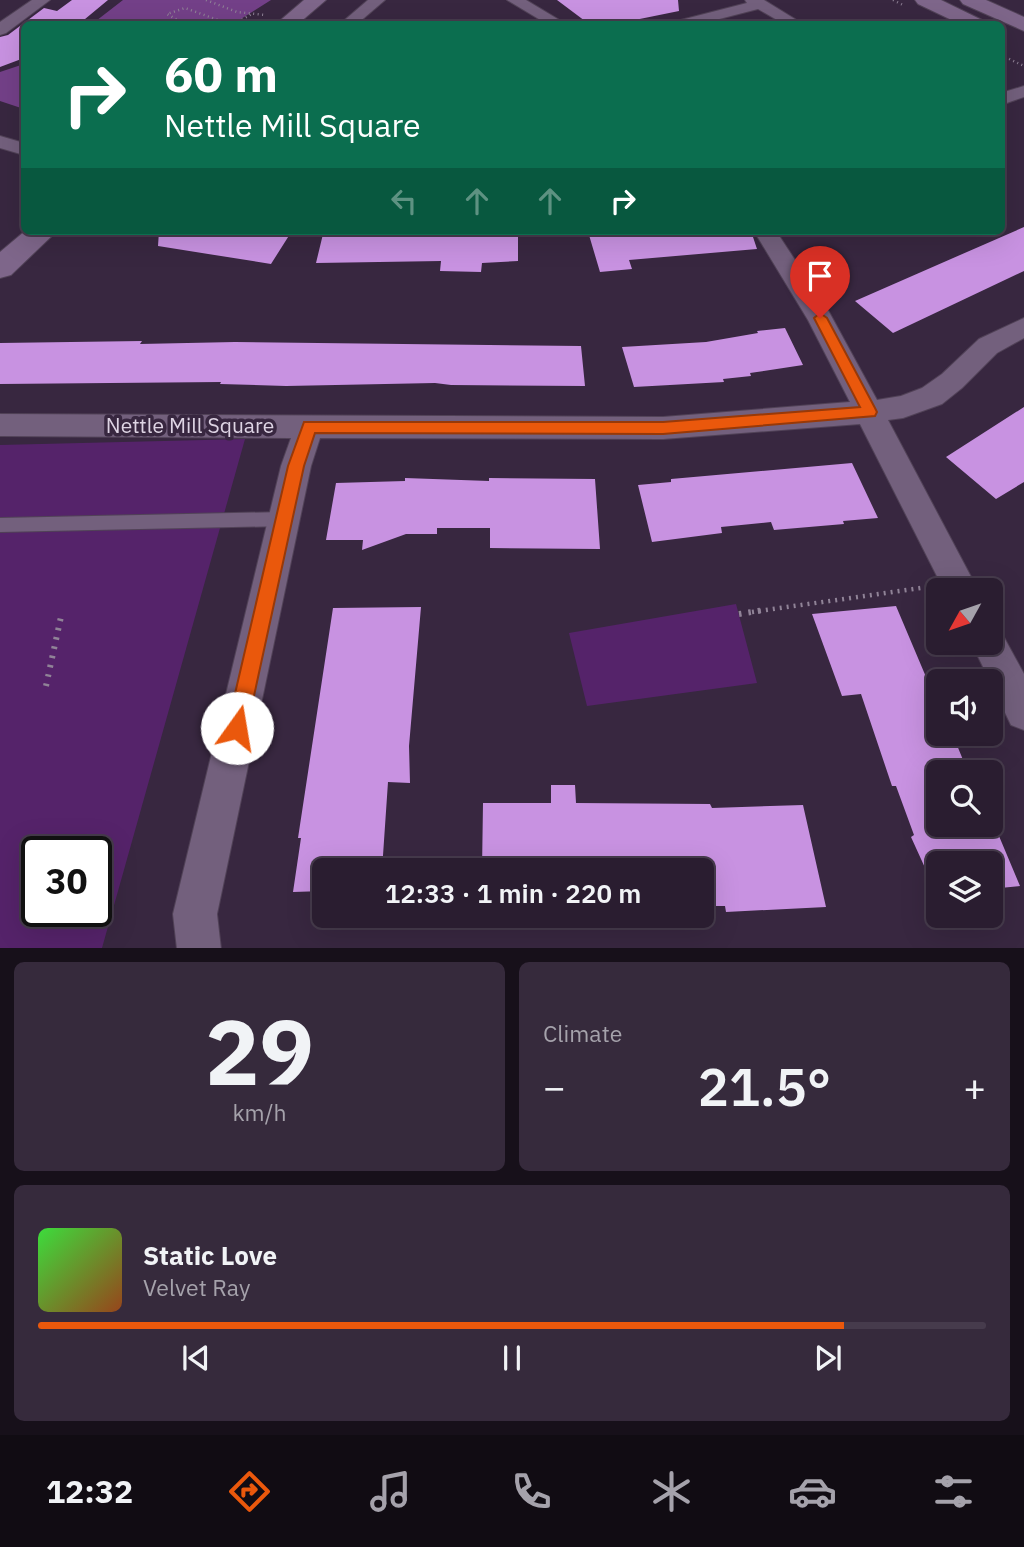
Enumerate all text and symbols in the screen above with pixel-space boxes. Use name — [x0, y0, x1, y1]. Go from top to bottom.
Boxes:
text: 60 m — [164, 42, 278, 105]
icon: right — [49, 49, 140, 140]
text: Nettle Mill Square — [164, 104, 421, 146]
icon: left — [385, 182, 423, 220]
icon: ahead — [458, 182, 496, 220]
icon: ahead — [531, 182, 569, 220]
icon: right — [604, 182, 642, 220]
pin — [790, 246, 850, 318]
icon: arrive — [801, 257, 839, 295]
street label: Nettle Mill Square — [106, 411, 274, 439]
north arrow — [926, 578, 1003, 654]
map controls — [926, 578, 1003, 928]
button: sound — [926, 669, 1003, 746]
position arrow — [200, 691, 274, 765]
button: search — [926, 760, 1003, 837]
speed limit sign: 30 — [21, 836, 112, 927]
button: layers — [926, 851, 1003, 928]
text: 12:33 · 1 min · 220 m — [385, 876, 641, 910]
text: 29 — [205, 992, 314, 1110]
text: Climate — [543, 1018, 622, 1048]
text: 21.5° — [698, 1053, 831, 1120]
text: − — [543, 1062, 566, 1111]
text: + — [963, 1062, 986, 1111]
text: km/h — [232, 1097, 287, 1127]
text: Static Love — [143, 1238, 277, 1272]
text: Velvet Ray — [143, 1272, 250, 1302]
icon: previous — [177, 1339, 215, 1377]
icon: pause — [493, 1339, 531, 1377]
icon: next — [809, 1339, 847, 1377]
icon: directions — [225, 1467, 274, 1516]
icon: music — [366, 1467, 415, 1516]
icon: phone — [507, 1467, 556, 1516]
icon: climate — [647, 1467, 696, 1516]
icon: car — [788, 1467, 837, 1516]
icon: filters — [929, 1467, 978, 1516]
text: 12:32 — [46, 1470, 133, 1512]

